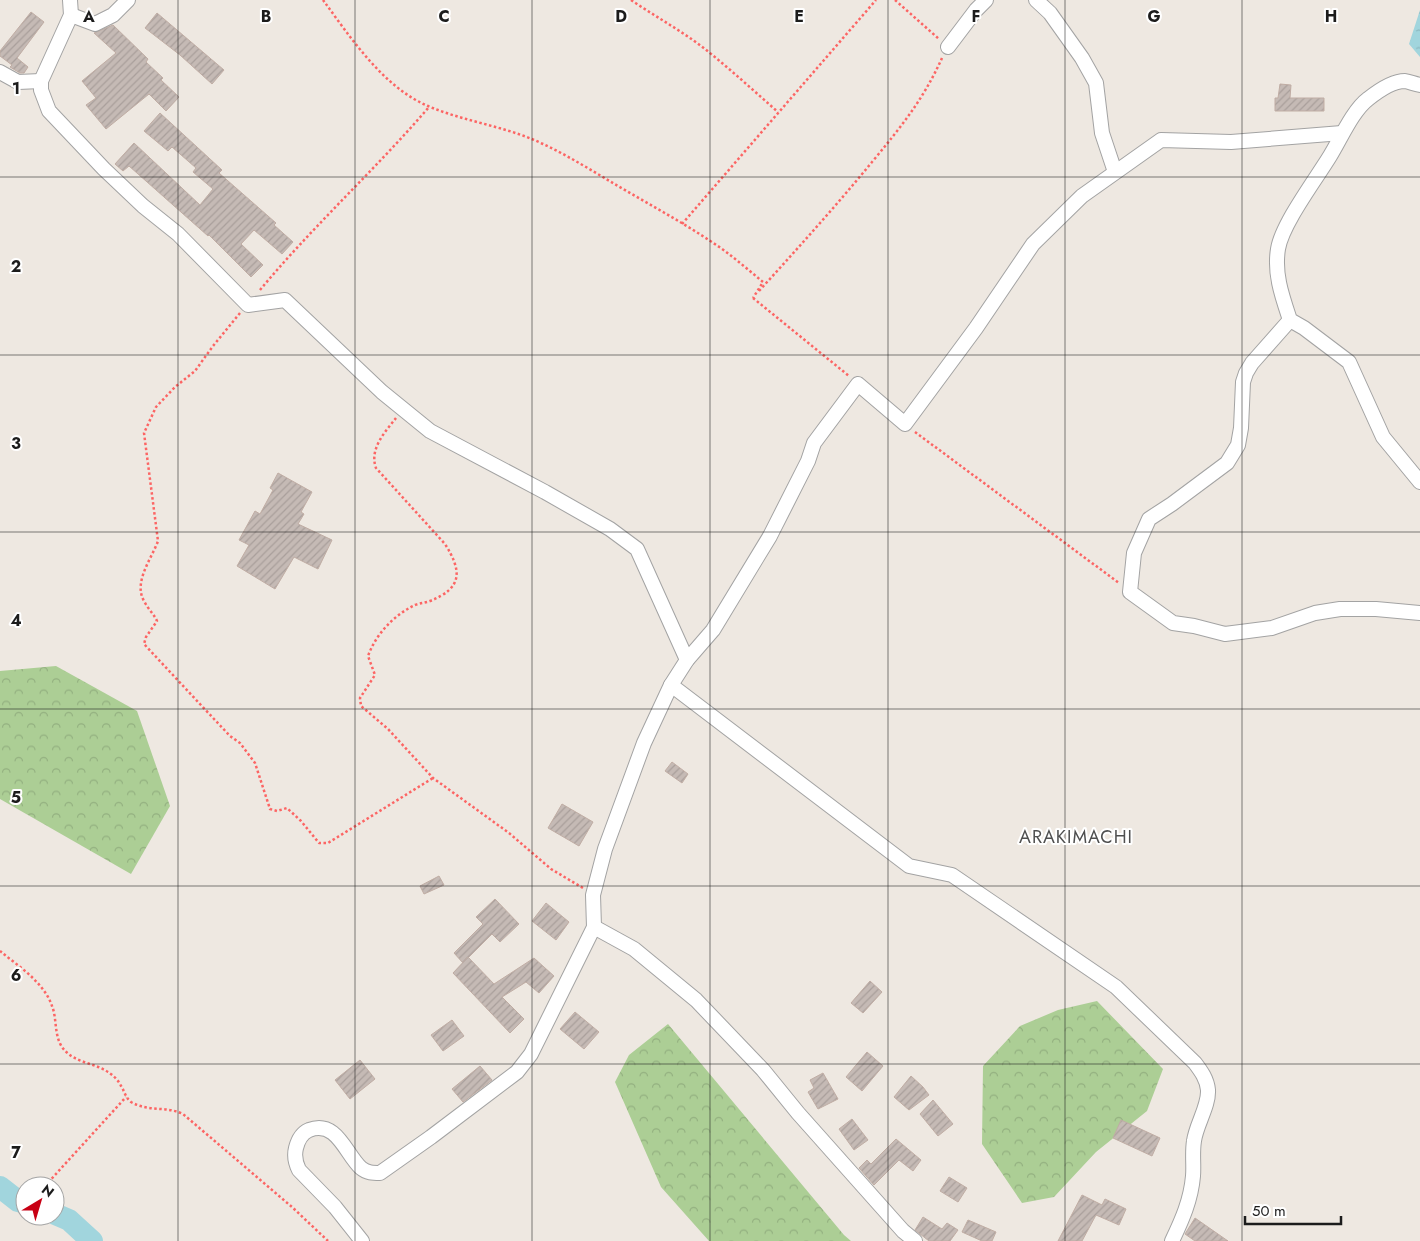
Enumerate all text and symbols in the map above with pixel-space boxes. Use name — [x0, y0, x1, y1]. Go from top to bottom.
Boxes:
text: A — [82, 5, 95, 28]
text: B — [261, 5, 271, 28]
text: C — [438, 5, 450, 28]
text: D — [615, 5, 627, 28]
text: E — [794, 5, 804, 28]
text: F — [972, 5, 980, 28]
text: G — [1147, 5, 1161, 28]
text: H — [1325, 5, 1337, 28]
text: 1 — [12, 77, 20, 100]
text: 2 — [11, 255, 21, 278]
text: 3 — [11, 432, 21, 455]
text: 4 — [10, 609, 22, 632]
text: 5 — [11, 786, 21, 809]
district label: ARAKIMACHI — [1019, 824, 1133, 850]
text: 6 — [11, 964, 21, 987]
text: 7 — [11, 1141, 21, 1164]
north arrow — [15, 1176, 65, 1226]
text: N — [37, 1179, 59, 1202]
scale bar — [1245, 1194, 1341, 1226]
text: 50 m — [1252, 1200, 1286, 1222]

